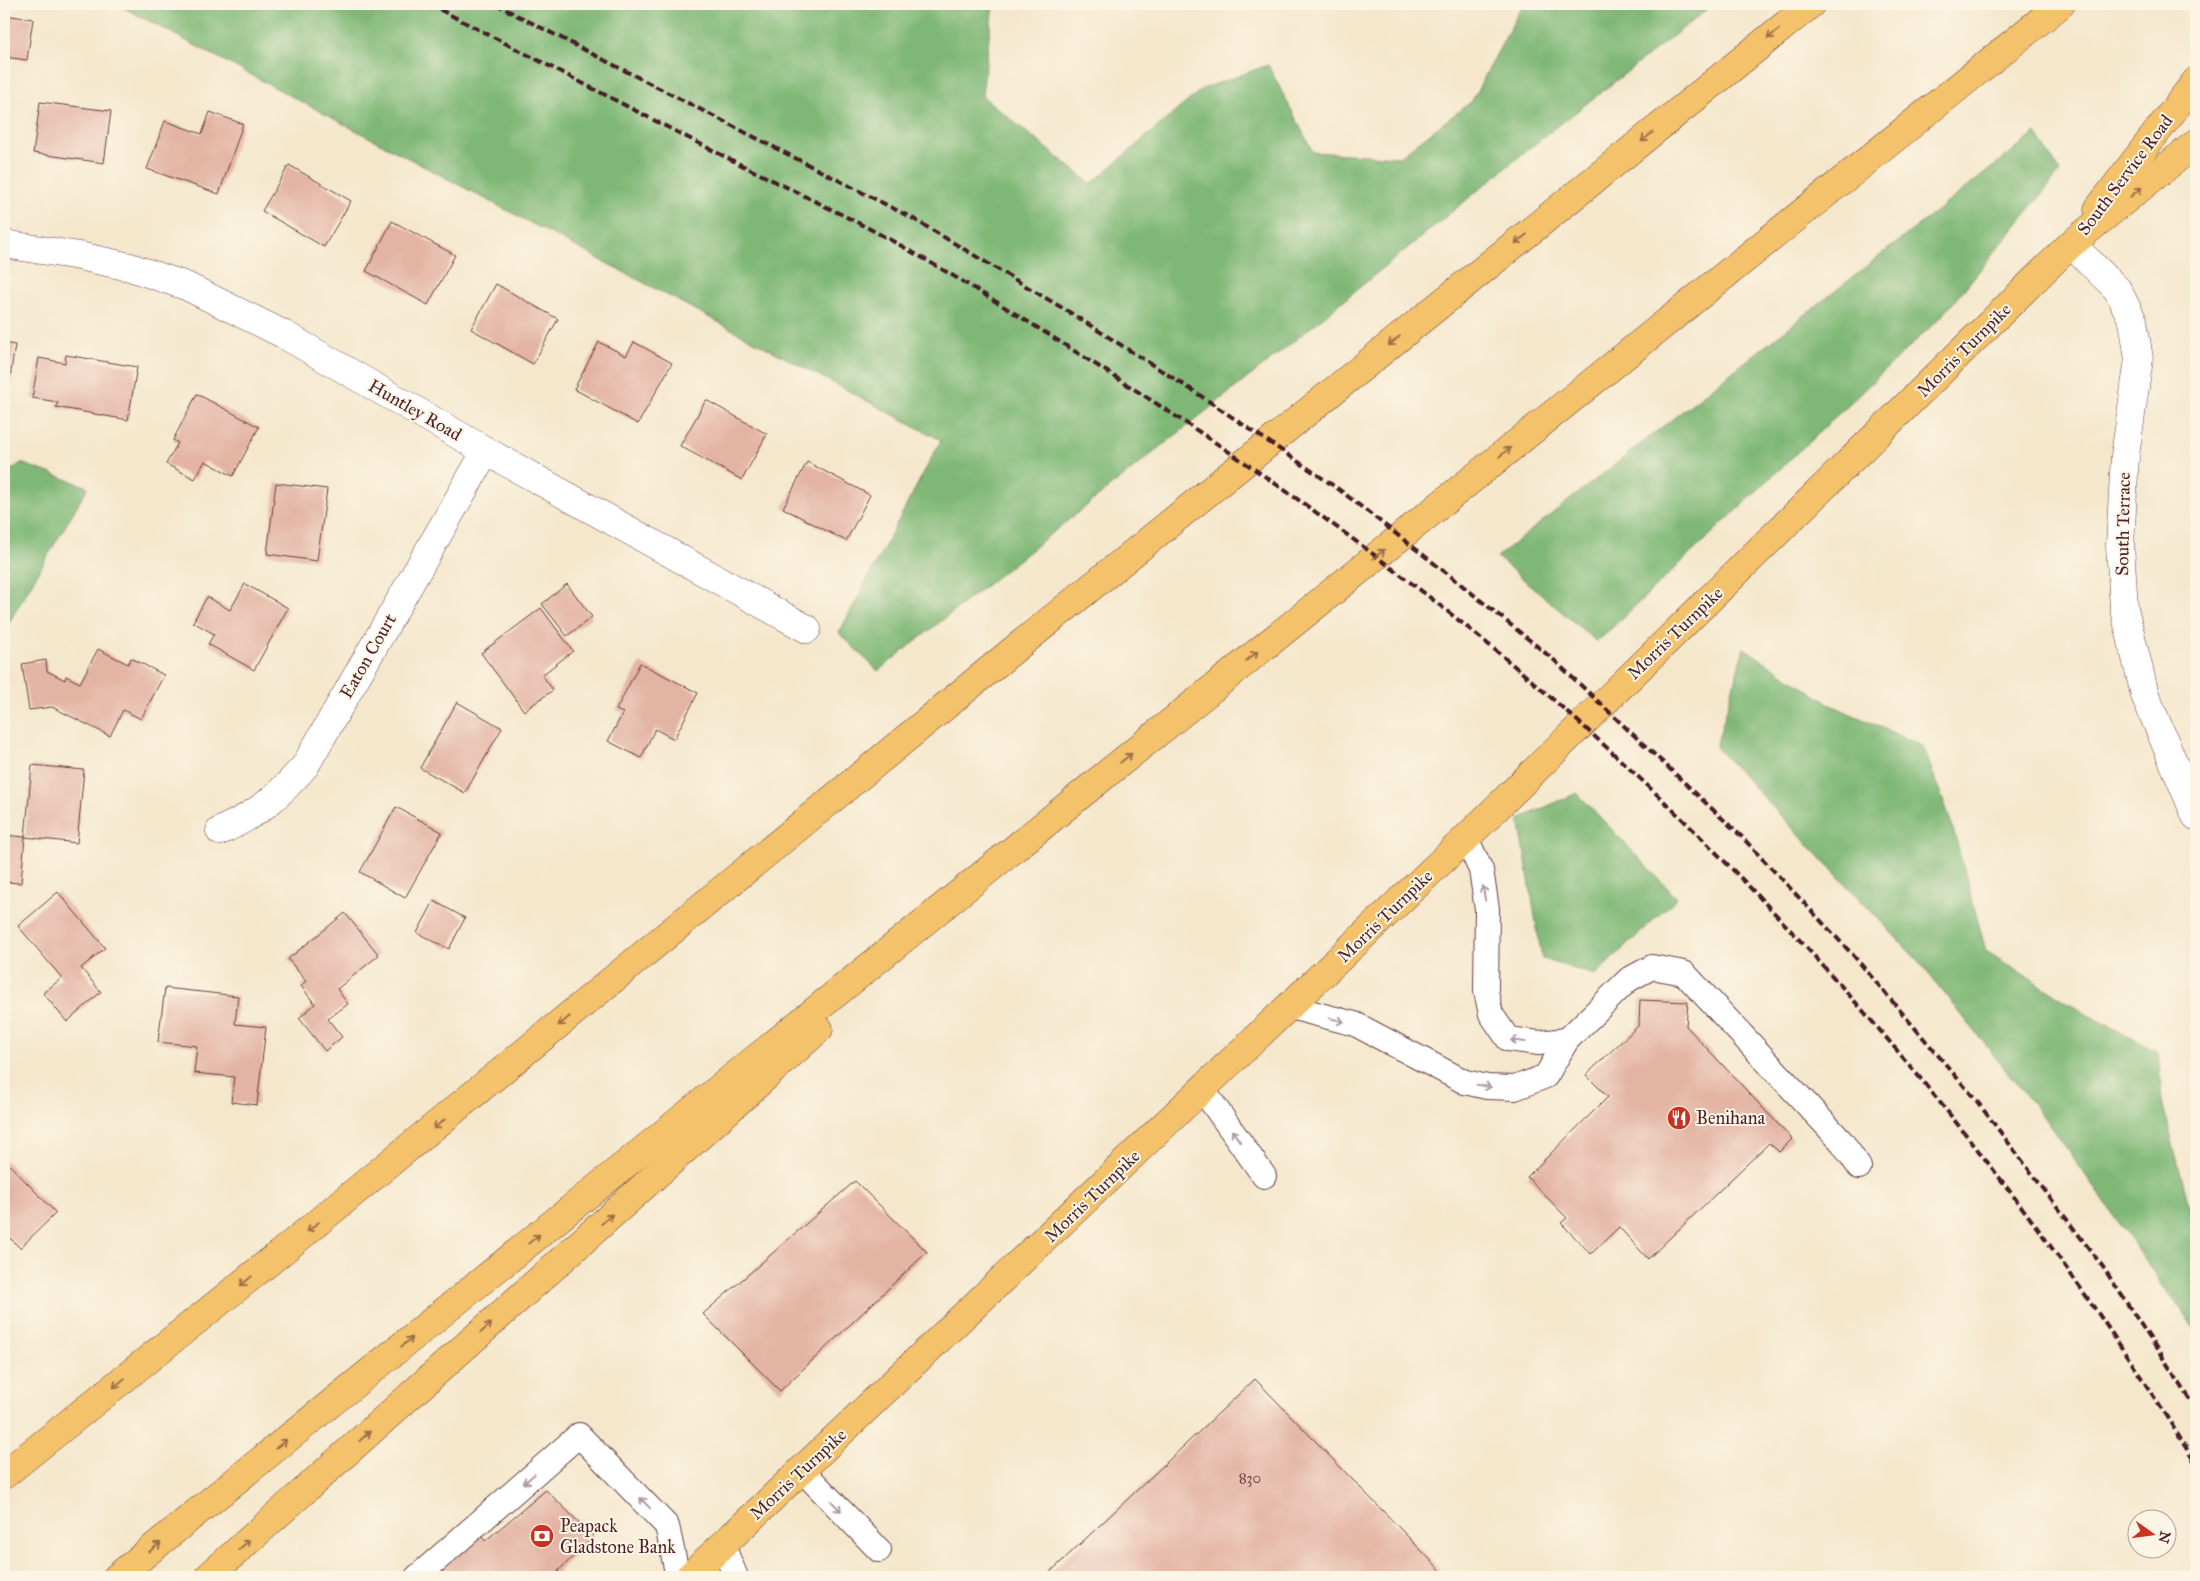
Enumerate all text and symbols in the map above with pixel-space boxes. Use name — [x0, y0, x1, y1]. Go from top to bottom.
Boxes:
one-way arrow — [1767, 29, 1780, 40]
street label: South Service Road — [2073, 110, 2177, 240]
one-way arrow — [1641, 131, 1654, 142]
one-way arrow — [2130, 186, 2143, 197]
one-way arrow — [1514, 234, 1527, 245]
street label: Morris Turnpike — [1912, 298, 2016, 402]
one-way arrow — [1388, 336, 1401, 347]
street label: Huntley Road — [365, 375, 465, 445]
one-way arrow — [1498, 447, 1511, 458]
street label: South Terrace — [2111, 472, 2135, 576]
one-way arrow — [1372, 549, 1385, 560]
street label: Morris Turnpike — [1623, 582, 1727, 684]
street label: Eaton Court — [335, 609, 401, 702]
one-way arrow — [1245, 651, 1258, 662]
one-way arrow — [1119, 753, 1132, 764]
street label: Morris Turnpike — [1333, 865, 1437, 967]
one-way arrow — [1479, 885, 1489, 901]
one-way arrow — [1328, 1015, 1344, 1025]
one-way arrow — [558, 1016, 571, 1027]
one-way arrow — [1511, 1036, 1527, 1046]
one-way arrow — [1476, 1081, 1492, 1091]
restaurant icon: Benihana — [1666, 1105, 1692, 1131]
place label: Benihana — [1696, 1107, 1765, 1129]
one-way arrow — [432, 1118, 445, 1129]
one-way arrow — [1231, 1129, 1241, 1143]
street label: Morris Turnpike — [1040, 1145, 1144, 1247]
one-way arrow — [601, 1214, 614, 1225]
one-way arrow — [306, 1221, 319, 1232]
one-way arrow — [527, 1234, 540, 1245]
one-way arrow — [239, 1276, 253, 1286]
one-way arrow — [480, 1322, 493, 1334]
one-way arrow — [401, 1336, 414, 1347]
one-way arrow — [113, 1377, 126, 1388]
street label: Morris Turnpike — [745, 1424, 851, 1524]
one-way arrow — [359, 1430, 372, 1442]
one-way arrow — [275, 1439, 288, 1450]
house number: 830 — [1239, 1469, 1261, 1487]
one-way arrow — [522, 1473, 535, 1485]
one-way arrow — [639, 1497, 651, 1510]
one-way arrow — [830, 1499, 842, 1511]
north arrow — [2128, 1508, 2178, 1558]
place label: Peapack Gladstone Bank — [560, 1515, 676, 1558]
bank icon: Peapack Gladstone Bank — [529, 1523, 555, 1549]
text: N — [2154, 1529, 2174, 1545]
one-way arrow — [238, 1539, 251, 1551]
one-way arrow — [148, 1541, 161, 1552]

